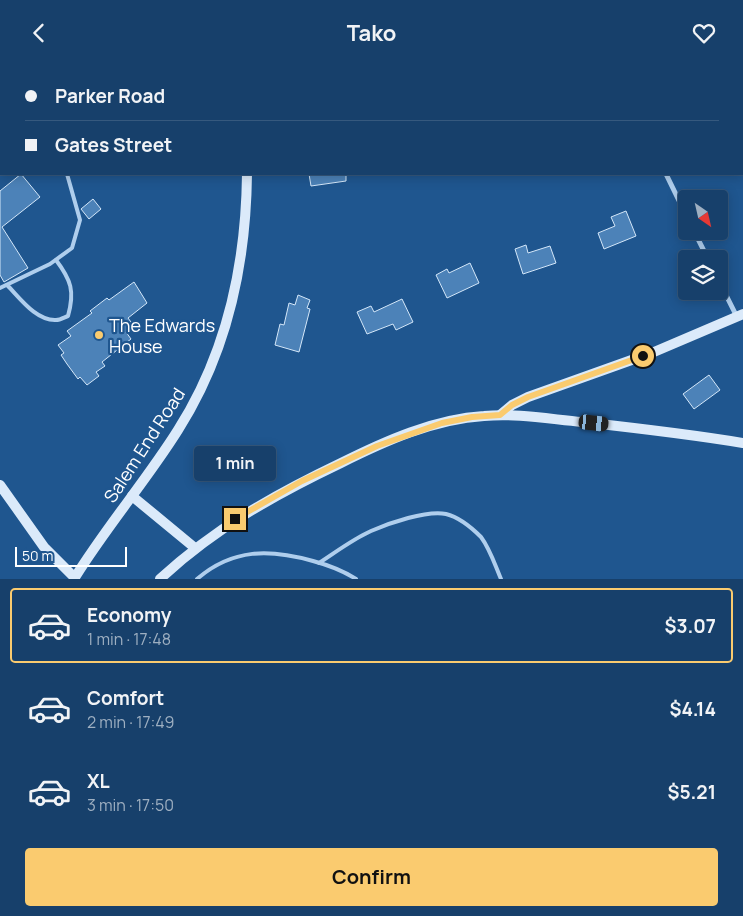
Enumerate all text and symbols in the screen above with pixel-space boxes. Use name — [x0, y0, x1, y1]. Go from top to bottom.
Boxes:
text: Tako — [347, 18, 396, 48]
icon: back — [25, 19, 53, 47]
icon: heart — [690, 19, 718, 47]
text: Parker Road — [55, 83, 165, 109]
text: Gates Street — [55, 132, 172, 158]
north arrow — [678, 190, 728, 240]
map controls — [678, 190, 728, 300]
button: layers — [678, 250, 728, 300]
place label: The Edwards House — [109, 313, 215, 358]
marker: The Edwards House — [93, 329, 105, 341]
route start — [632, 345, 654, 367]
street label: Salem End Road — [98, 383, 190, 507]
car — [578, 414, 609, 432]
callout: 1 min — [194, 447, 276, 481]
text: 1 min — [215, 452, 255, 474]
route end — [224, 508, 246, 530]
scale bar — [15, 543, 128, 567]
text: 50 m — [22, 546, 53, 565]
text: Economy — [87, 602, 171, 628]
icon: car — [27, 603, 72, 648]
text: $3.07 — [665, 613, 716, 639]
text: 1 min · 17:48 — [87, 628, 171, 650]
text: Comfort — [87, 685, 164, 711]
icon: car — [27, 686, 72, 731]
text: $4.14 — [670, 696, 716, 722]
text: 2 min · 17:49 — [87, 711, 174, 733]
text: XL — [87, 768, 110, 794]
icon: car — [27, 769, 72, 814]
text: $5.21 — [668, 779, 716, 805]
text: 3 min · 17:50 — [87, 794, 174, 816]
button: Confirm — [25, 848, 718, 906]

